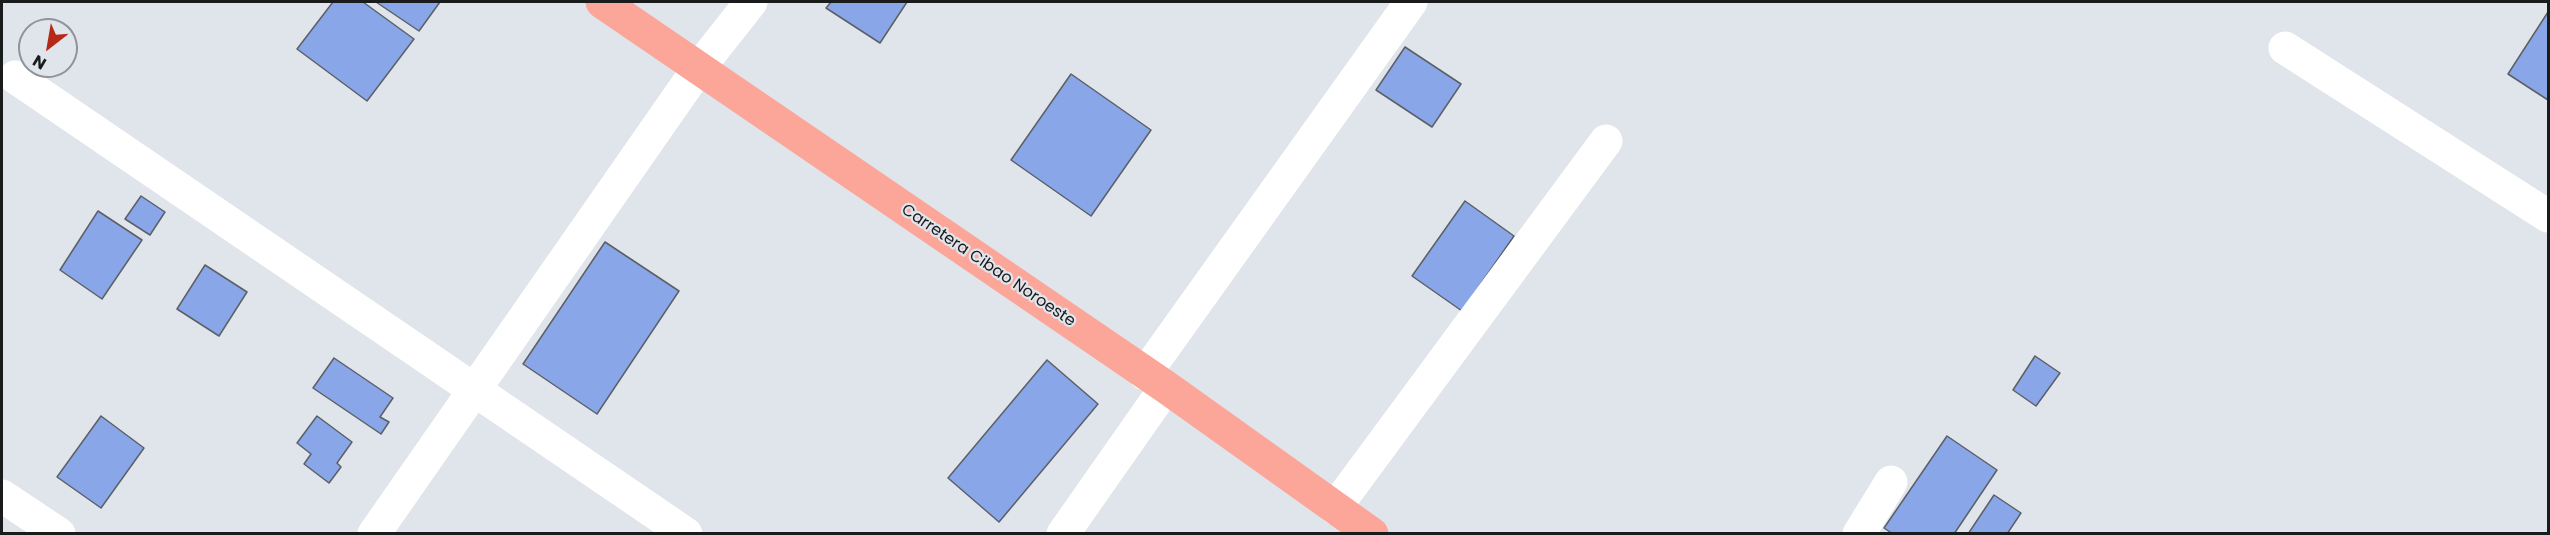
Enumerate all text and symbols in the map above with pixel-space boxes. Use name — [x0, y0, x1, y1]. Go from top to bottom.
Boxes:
north arrow — [18, 18, 78, 78]
text: N — [28, 49, 51, 75]
street label: Carretera Cibao Noroeste — [897, 200, 1079, 332]

